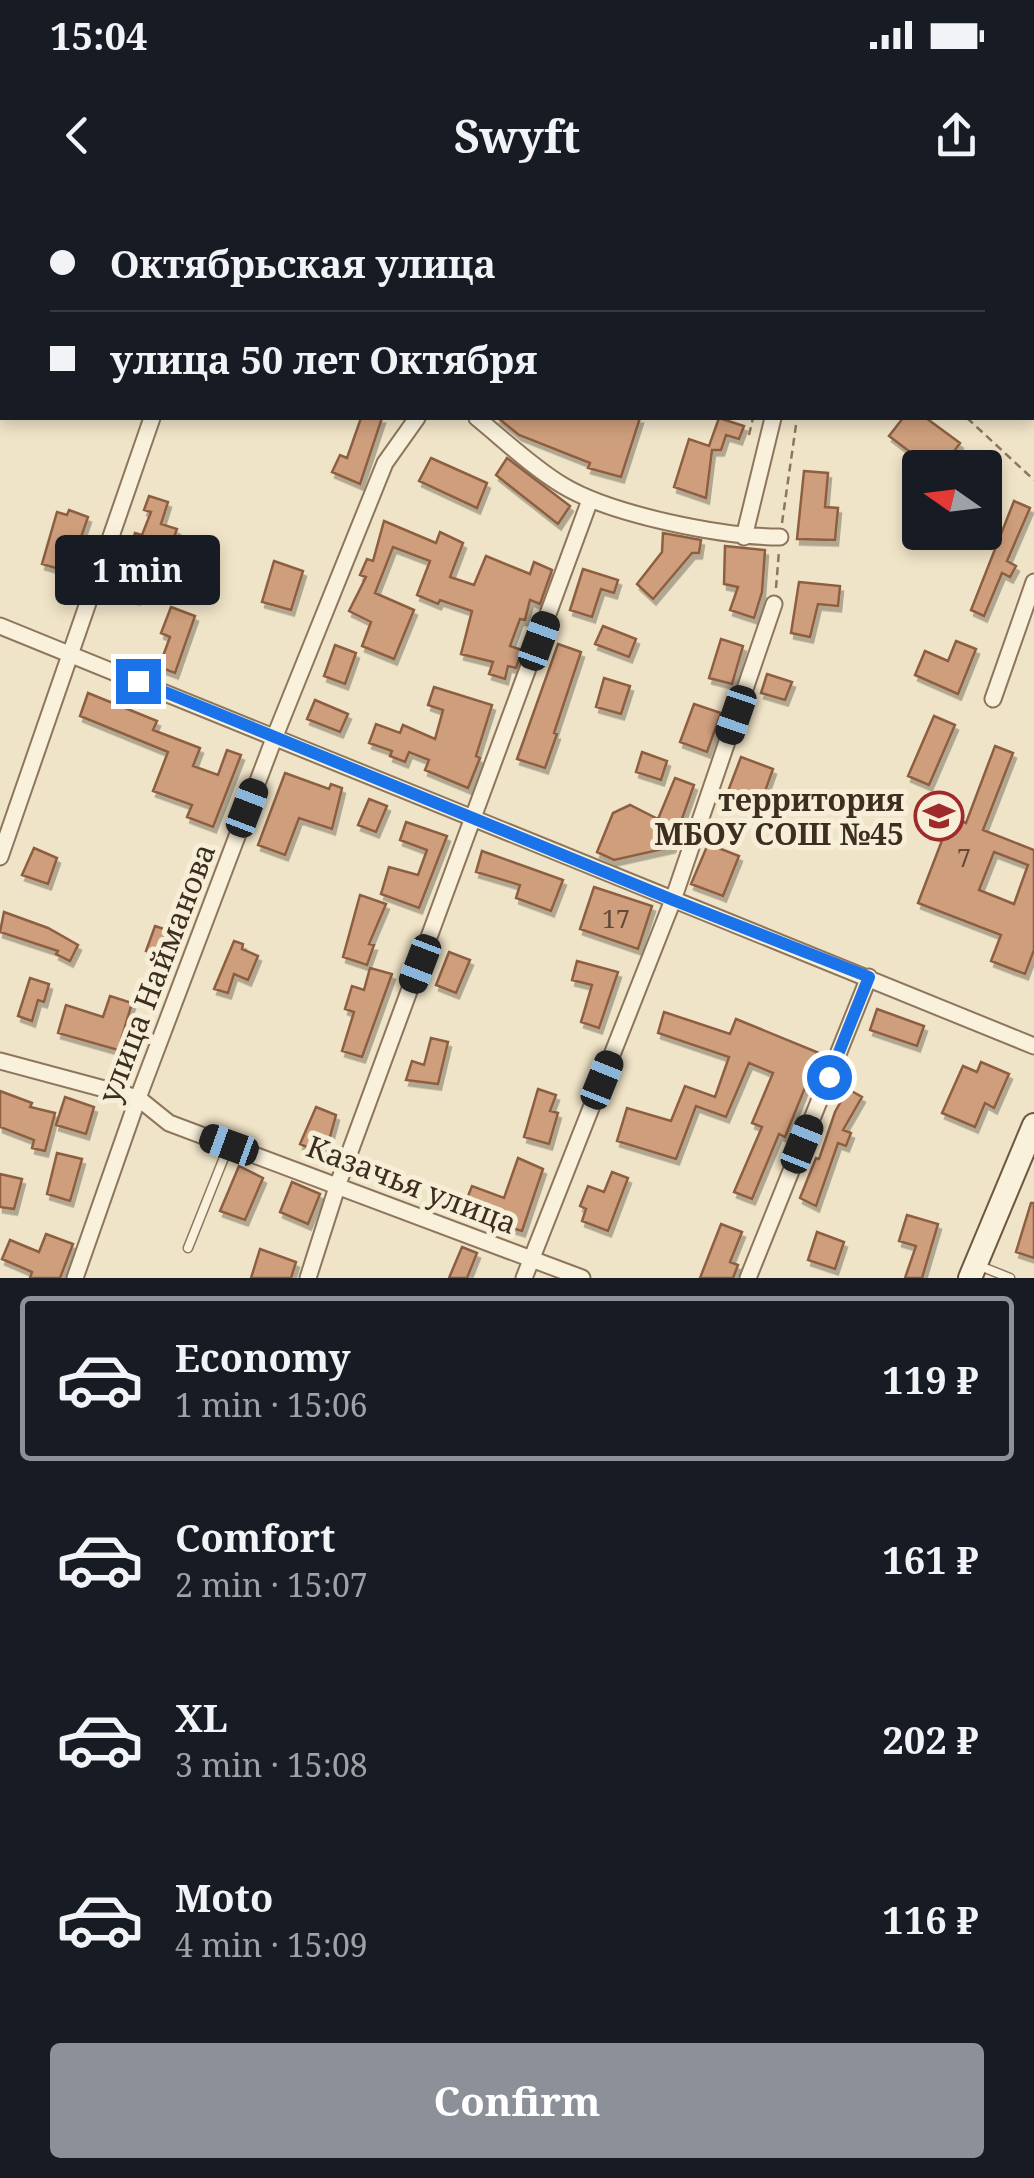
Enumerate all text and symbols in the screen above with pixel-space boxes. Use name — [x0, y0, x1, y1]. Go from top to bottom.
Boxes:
text: 15:04 — [50, 9, 147, 61]
text: Swyft — [454, 105, 580, 166]
icon: back — [50, 108, 105, 163]
icon: share — [929, 108, 984, 163]
text: Октябрьская улица — [110, 237, 496, 289]
text: улица 50 лет Октября — [110, 333, 537, 385]
north arrow — [902, 450, 1002, 550]
map controls — [902, 450, 1002, 550]
callout: 1 min — [56, 536, 220, 606]
text: 1 min — [92, 548, 183, 591]
car — [515, 608, 563, 674]
route end — [116, 659, 161, 704]
car — [712, 682, 760, 748]
car — [222, 775, 272, 841]
place label: территория МБОУ СОШ №45 — [654, 779, 904, 854]
school or university icon: территория МБОУ СОШ №45 — [913, 790, 965, 842]
street label: улица Найманова — [88, 837, 224, 1109]
house number: 7 — [957, 840, 971, 874]
house number: 17 — [602, 901, 630, 935]
car — [395, 931, 445, 997]
car — [577, 1047, 627, 1113]
route start — [807, 1055, 852, 1100]
car — [777, 1111, 827, 1177]
car — [196, 1121, 262, 1169]
street label: Казачья улица — [301, 1125, 523, 1243]
text: Economy — [175, 1331, 351, 1383]
icon: car — [55, 1334, 145, 1424]
text: 119 ₽ — [882, 1353, 979, 1405]
text: 1 min · 15:06 — [175, 1383, 368, 1426]
text: Comfort — [175, 1511, 335, 1563]
icon: car — [55, 1514, 145, 1604]
text: 161 ₽ — [882, 1533, 979, 1585]
text: 2 min · 15:07 — [175, 1563, 368, 1606]
text: XL — [175, 1691, 228, 1743]
icon: car — [55, 1694, 145, 1784]
text: 202 ₽ — [882, 1713, 979, 1765]
text: 3 min · 15:08 — [175, 1743, 368, 1786]
text: Moto — [175, 1871, 273, 1923]
icon: car — [55, 1874, 145, 1964]
text: 116 ₽ — [882, 1893, 979, 1945]
text: 4 min · 15:09 — [175, 1923, 368, 1966]
button: Confirm — [50, 2043, 984, 2158]

